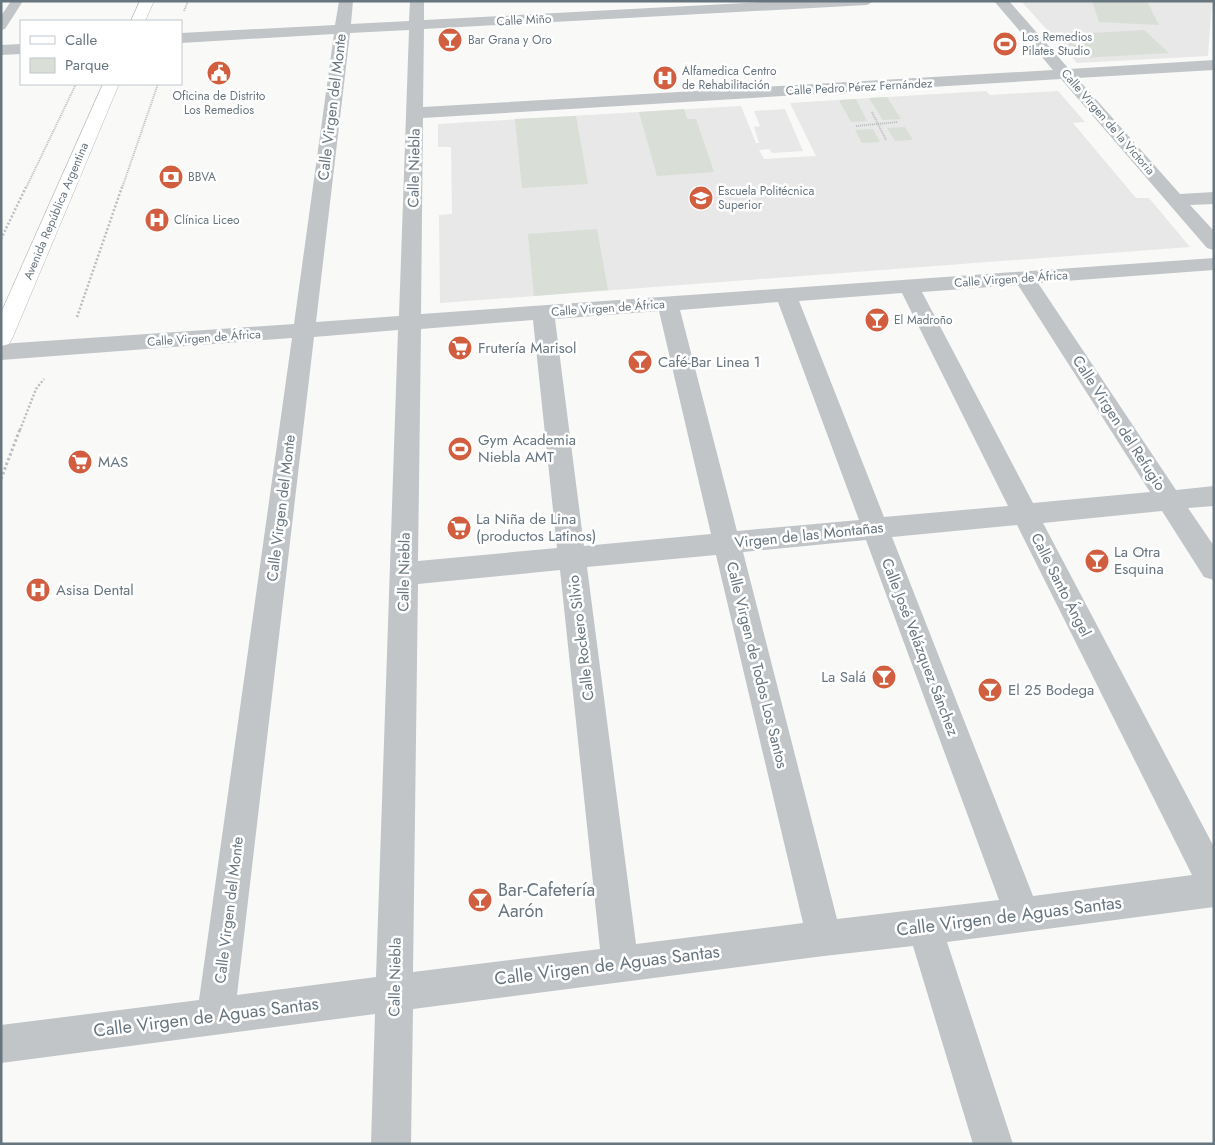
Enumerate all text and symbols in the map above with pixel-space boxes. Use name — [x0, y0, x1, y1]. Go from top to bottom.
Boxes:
street label: Calle Miño — [496, 10, 552, 30]
legend — [20, 20, 182, 85]
bar icon: Bar Grana y Oro — [437, 27, 463, 53]
place label: Los Remedios Pilates Studio — [1022, 28, 1092, 60]
text: Calle — [65, 29, 97, 51]
place label: Bar Grana y Oro — [468, 31, 552, 49]
sports icon: Los Remedios Pilates Studio — [992, 31, 1018, 57]
street label: Calle Virgen del Monte — [312, 32, 352, 182]
text: Parque — [65, 54, 109, 76]
public building icon: Oficina de Distrito Los Remedios — [206, 60, 232, 86]
place label: Alfamedica Centro de Rehabilitación — [682, 62, 777, 94]
hospital icon: Alfamedica Centro de Rehabilitación — [652, 65, 678, 91]
street label: Calle Virgen de la Victoria — [1057, 65, 1159, 179]
street label: Calle Pedro Pérez Fernández — [785, 74, 933, 100]
place label: Oficina de Distrito Los Remedios — [173, 87, 266, 119]
street label: Calle Niebla — [402, 128, 426, 208]
street label: Avenida República Argentina — [19, 139, 93, 282]
bank icon: BBVA — [158, 164, 184, 190]
place label: BBVA — [188, 168, 216, 186]
place label: Escuela Politécnica Superior — [718, 182, 814, 214]
school or university icon: Escuela Politécnica Superior — [688, 185, 714, 211]
hospital icon: Clínica Liceo — [144, 207, 170, 233]
place label: Clínica Liceo — [174, 211, 240, 229]
street label: Calle Virgen de África — [954, 266, 1069, 292]
street label: Calle Virgen de África — [551, 295, 666, 321]
bar icon: El Madroño — [864, 307, 890, 333]
place label: El Madroño — [894, 311, 953, 329]
street label: Calle Virgen de África — [147, 325, 262, 351]
supermarket icon: Frutería Marisol — [447, 335, 473, 361]
place label: Frutería Marisol — [478, 337, 576, 359]
bar icon: Café-Bar Linea 1 — [627, 349, 653, 375]
place label: Café-Bar Linea 1 — [658, 351, 761, 373]
street label: Calle Virgen del Refugio — [1067, 351, 1171, 495]
place label: Gym Academia Niebla AMT — [478, 429, 576, 468]
street label: Calle Virgen del Monte — [261, 433, 301, 583]
sports icon: Gym Academia Niebla AMT — [447, 436, 473, 462]
supermarket icon: MAS — [67, 449, 93, 475]
place label: MAS — [98, 451, 128, 473]
place label: La Niña de Lina (productos Latinos) — [476, 508, 596, 547]
supermarket icon: La Niña de Lina (productos Latinos) — [446, 515, 472, 541]
street label: Virgen de las Montañas — [733, 516, 885, 554]
street label: Calle Santo Ángel — [1025, 529, 1097, 641]
street label: Calle Niebla — [392, 532, 416, 612]
place label: La Otra Esquina — [1114, 541, 1164, 580]
bar icon: La Otra Esquina — [1084, 548, 1110, 574]
street label: Calle José Velázquez Sánchez — [876, 555, 964, 739]
street label: Calle Virgen de Todos Los Santos — [721, 559, 793, 771]
street label: Calle Rockero Silvio — [562, 574, 600, 702]
hospital icon: Asisa Dental — [25, 577, 51, 603]
place label: Asisa Dental — [56, 579, 134, 601]
bar icon: La Salá — [871, 664, 897, 690]
place label: La Salá — [821, 666, 866, 688]
bar icon: El 25 Bodega — [977, 677, 1003, 703]
place label: El 25 Bodega — [1008, 679, 1094, 701]
street label: Calle Virgen del Monte — [209, 835, 249, 985]
place label: Bar-Cafetería Aarón — [498, 877, 595, 924]
bar icon: Bar-Cafetería Aarón — [467, 887, 493, 913]
street label: Calle Virgen de Aguas Santas — [895, 889, 1123, 943]
street label: Calle Niebla — [383, 937, 407, 1017]
street label: Calle Virgen de Aguas Santas — [493, 938, 721, 992]
street label: Calle Virgen de Aguas Santas — [92, 990, 320, 1044]

